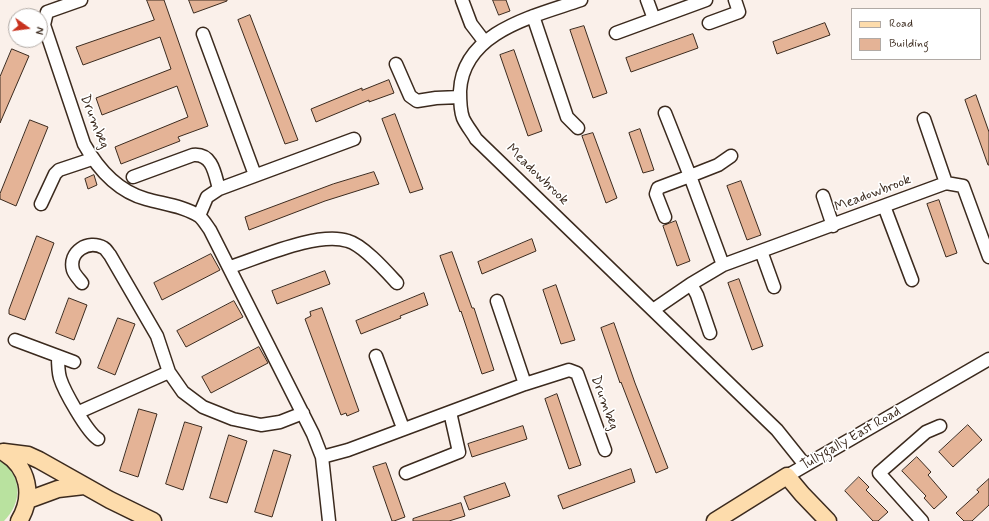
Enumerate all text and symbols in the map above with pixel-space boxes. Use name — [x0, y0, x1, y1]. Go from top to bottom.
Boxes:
north arrow — [8, 8, 48, 48]
legend — [851, 8, 981, 60]
text: Road — [889, 16, 913, 32]
text: N — [31, 25, 46, 36]
text: Building — [889, 36, 929, 52]
street label: Drumbeg — [76, 93, 112, 151]
street label: Meadowbrook — [502, 141, 572, 209]
street label: Meadowbrook — [832, 172, 914, 216]
street label: Drumbeg — [586, 373, 622, 433]
street label: Tullygally East Road — [798, 404, 904, 474]

